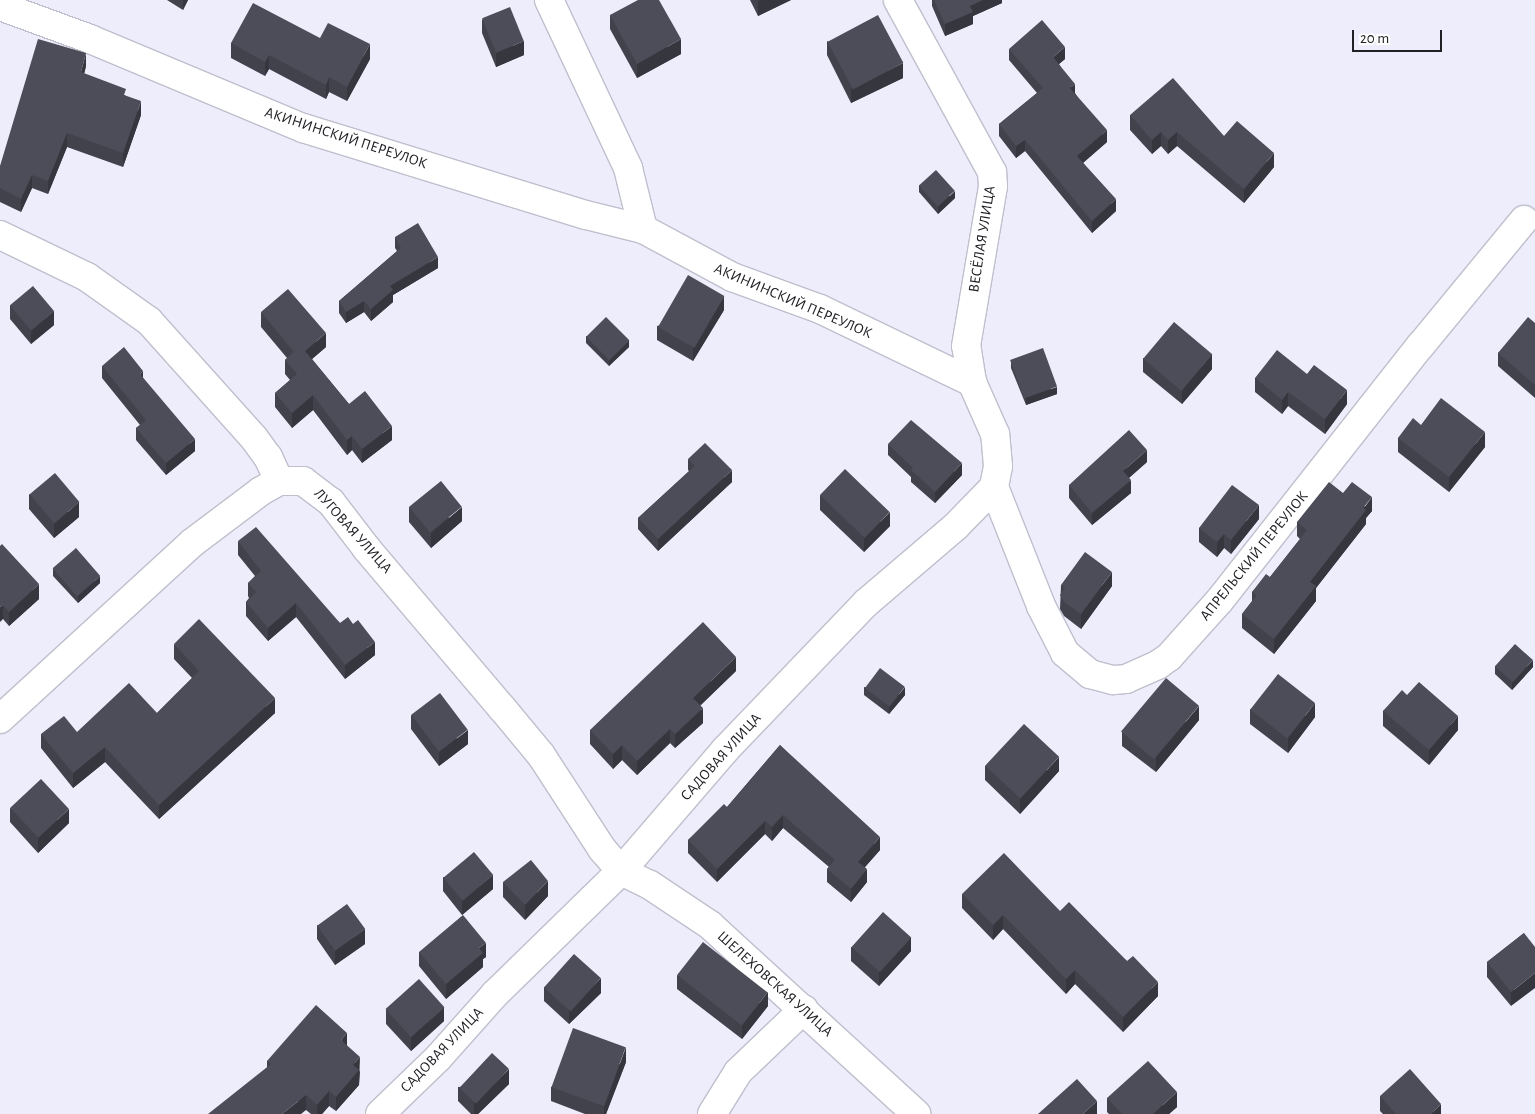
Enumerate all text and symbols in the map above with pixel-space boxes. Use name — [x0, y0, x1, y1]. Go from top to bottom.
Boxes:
scale bar — [1355, 20, 1445, 52]
text: 20 m — [1360, 31, 1389, 46]
street label: АКИНИНСКИЙ ПЕРЕУЛОК — [262, 103, 430, 173]
street label: ВЕСЁЛАЯ УЛИЦА — [965, 184, 999, 294]
street label: АКИНИНСКИЙ ПЕРЕУЛОК — [711, 260, 875, 342]
street label: ЛУГОВАЯ УЛИЦА — [310, 485, 396, 577]
street label: АПРЕЛЬСКИЙ ПЕРЕУЛОК — [1196, 487, 1312, 625]
street label: САДОВАЯ УЛИЦА — [677, 709, 765, 805]
street label: ШЕЛЕХОВСКАЯ УЛИЦА — [713, 927, 837, 1041]
street label: САДОВАЯ УЛИЦА — [397, 1004, 487, 1096]

